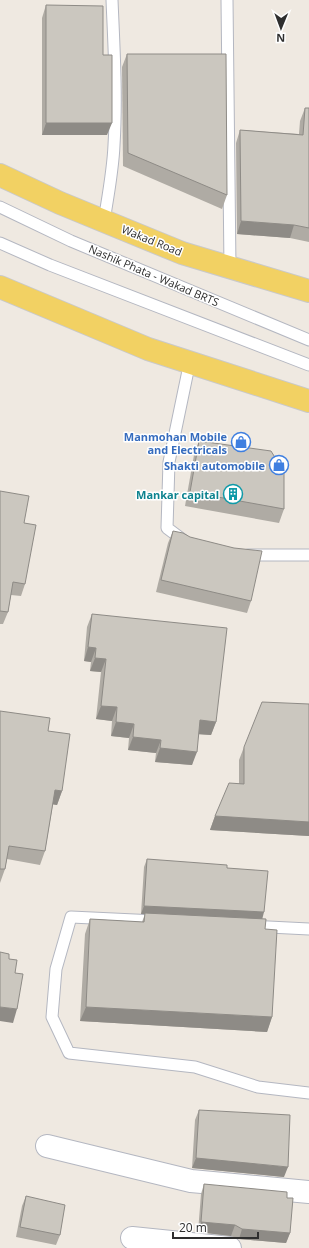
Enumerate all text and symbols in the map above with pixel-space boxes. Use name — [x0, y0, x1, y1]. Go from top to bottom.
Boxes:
north arrow — [261, 8, 301, 48]
text: N — [276, 31, 285, 46]
street label: Wakad Road — [120, 221, 184, 259]
street label: Nashik Phata - Wakad BRTS — [86, 241, 222, 309]
place label: Manmohan Mobile and Electricals — [124, 429, 228, 457]
shop icon: Manmohan Mobile and Electricals — [230, 431, 252, 453]
shop icon: Shakti automobile — [268, 454, 290, 476]
place label: Shakti automobile — [164, 458, 265, 473]
building icon: Mankar capital — [222, 483, 244, 505]
place label: Mankar capital — [136, 487, 219, 502]
scale bar — [173, 1214, 258, 1240]
text: 20 m — [179, 1219, 207, 1236]

